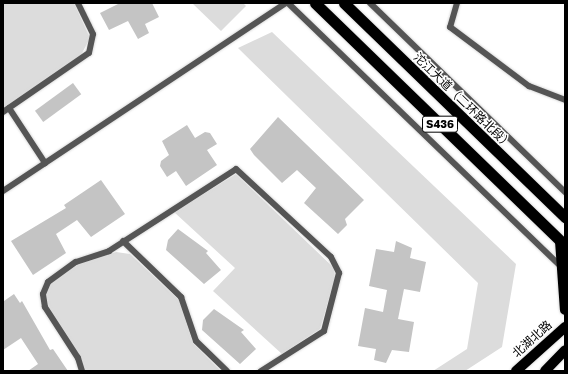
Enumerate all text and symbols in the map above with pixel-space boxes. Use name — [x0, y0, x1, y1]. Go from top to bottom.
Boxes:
street label: 沱江大道（二环路北段） — [411, 50, 515, 152]
road number: S436 — [422, 115, 458, 133]
street label: 北湖北路 — [509, 318, 555, 360]

